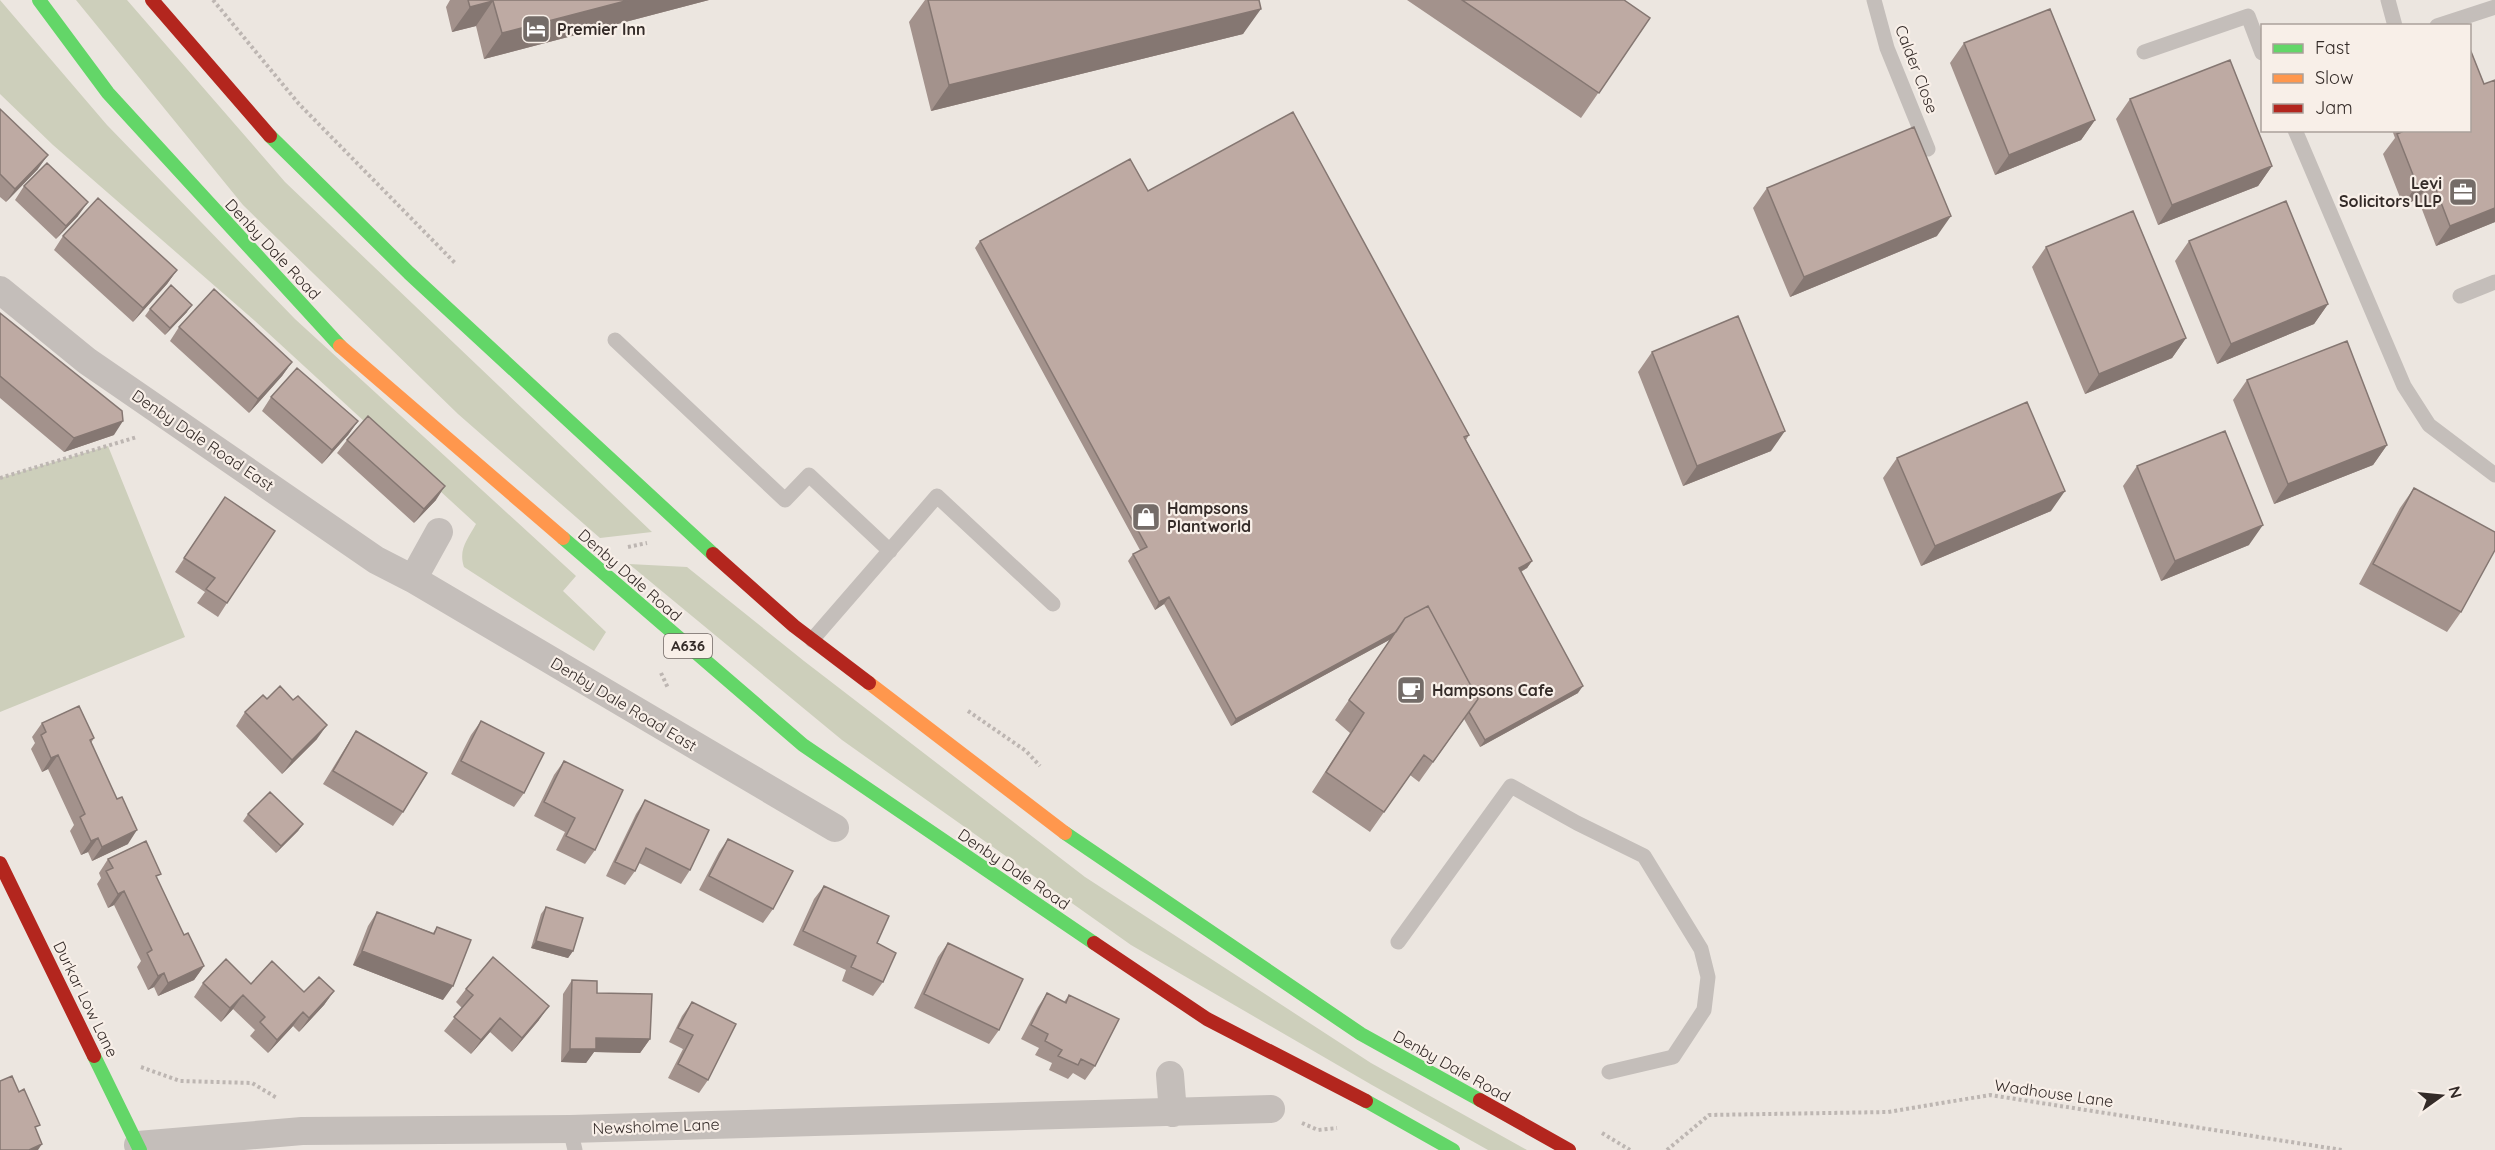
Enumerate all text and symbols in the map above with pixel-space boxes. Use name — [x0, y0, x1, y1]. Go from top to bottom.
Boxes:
hotel icon: Premier Inn — [520, 13, 552, 45]
place label: Premier Inn — [557, 19, 646, 39]
street label: Calder Close — [1891, 22, 1943, 116]
legend — [2261, 24, 2471, 132]
text: Fast — [2315, 36, 2350, 59]
text: Slow — [2315, 66, 2353, 89]
text: Jam — [2315, 96, 2353, 119]
place label: Levi Solicitors LLP — [2339, 173, 2442, 211]
office icon: Levi Solicitors LLP — [2447, 176, 2479, 208]
street label: Denby Dale Road — [221, 194, 325, 304]
street label: Denby Dale Road East — [128, 385, 278, 495]
place label: Hampsons Plantworld — [1167, 498, 1251, 536]
shop icon: Hampsons Plantworld — [1130, 501, 1162, 533]
street label: Denby Dale Road — [574, 525, 686, 625]
road number: A636 — [664, 634, 712, 658]
street label: Denby Dale Road East — [547, 652, 701, 756]
cafe icon: Hampsons Cafe — [1395, 674, 1427, 706]
place label: Hampsons Cafe — [1432, 680, 1554, 700]
street label: Denby Dale Road — [954, 824, 1074, 914]
street label: Durkar Low Lane — [49, 938, 123, 1060]
street label: Denby Dale Road — [1390, 1026, 1514, 1106]
north arrow — [2411, 1066, 2471, 1126]
street label: Wadhouse Lane — [1993, 1075, 2115, 1111]
text: N — [2444, 1084, 2467, 1100]
street label: Newsholme Lane — [592, 1114, 720, 1138]

